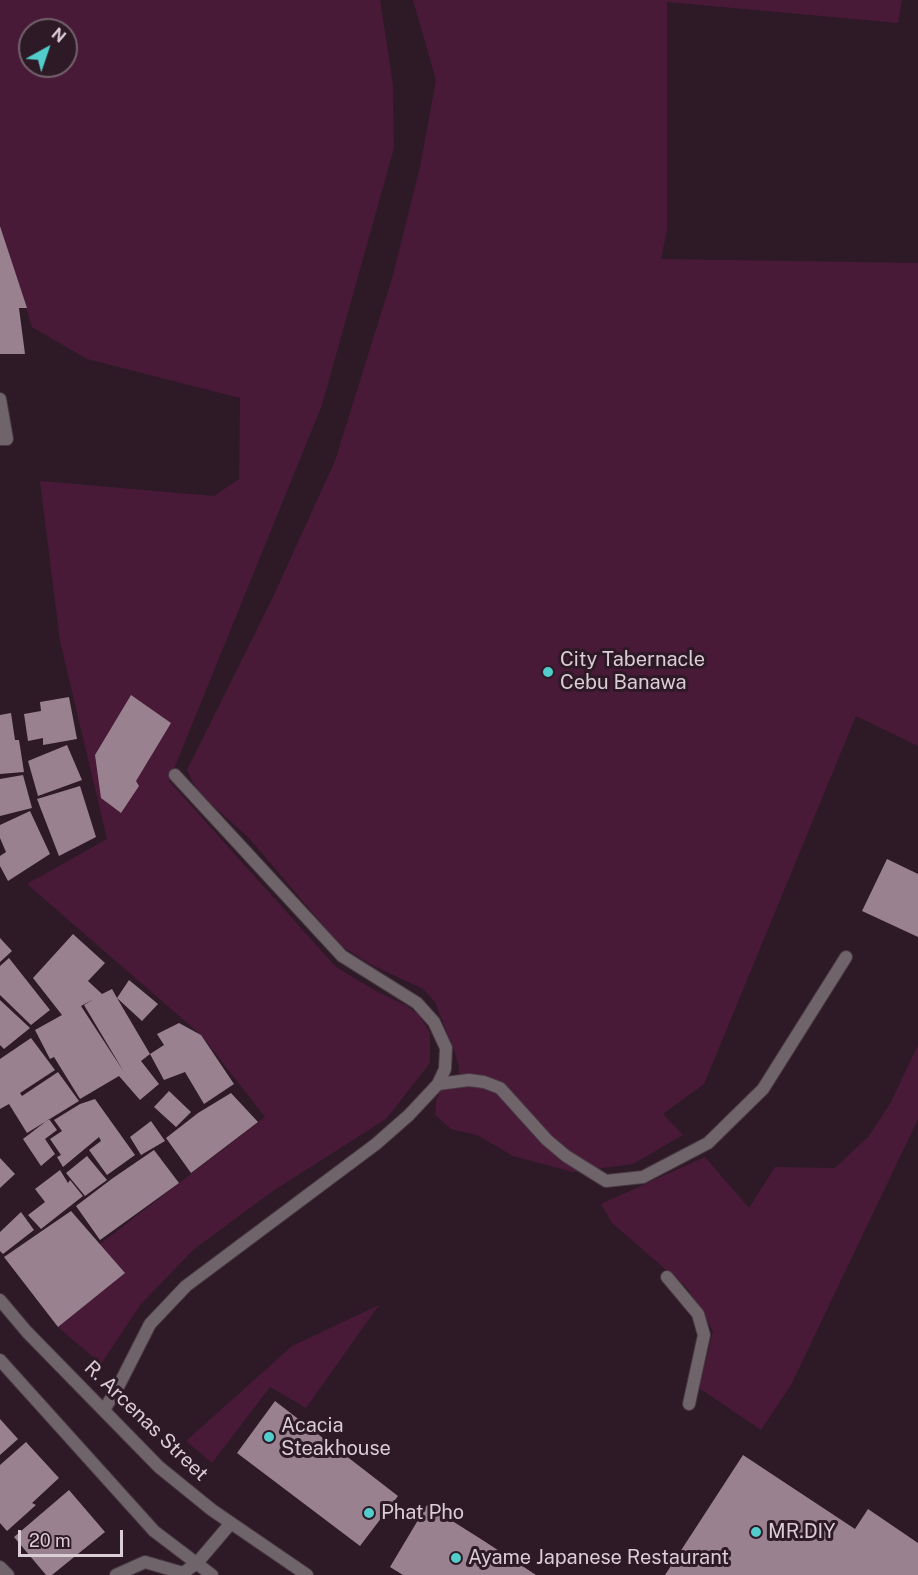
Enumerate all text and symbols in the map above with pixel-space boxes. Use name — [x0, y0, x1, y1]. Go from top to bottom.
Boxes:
north arrow — [18, 18, 78, 78]
text: N — [48, 24, 70, 47]
place label: City Tabernacle Cebu Banawa — [560, 648, 705, 695]
marker: City Tabernacle Cebu Banawa — [541, 665, 555, 679]
street label: R. Arcenas Street — [79, 1356, 213, 1486]
place label: Acacia Steakhouse — [281, 1414, 391, 1461]
marker: Acacia Steakhouse — [262, 1430, 276, 1444]
place label: Phat Pho — [381, 1501, 464, 1525]
marker: Phat Pho — [362, 1506, 376, 1520]
scale bar — [21, 1518, 126, 1556]
place label: MR.DIY — [768, 1520, 835, 1544]
marker: MR.DIY — [749, 1525, 763, 1539]
text: 20 m — [29, 1530, 71, 1551]
place label: Ayame Japanese Restaurant — [468, 1546, 729, 1570]
marker: Ayame Japanese Restaurant — [449, 1551, 463, 1565]

